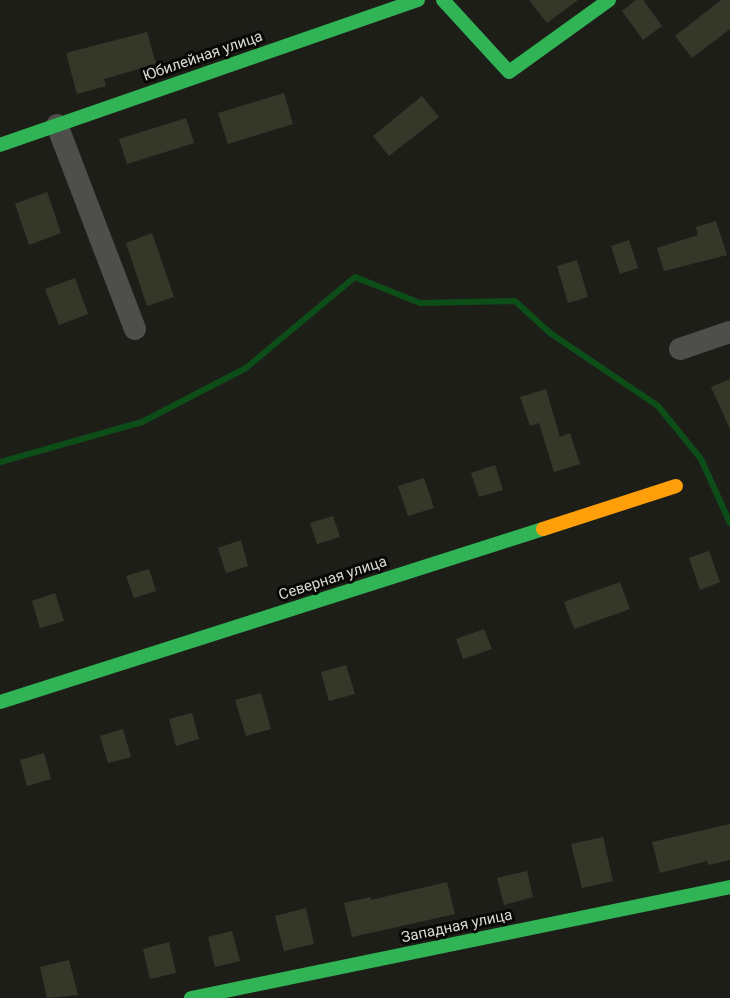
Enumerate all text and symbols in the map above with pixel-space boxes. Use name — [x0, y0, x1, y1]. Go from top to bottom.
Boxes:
street label: Юбилейная улица — [141, 28, 265, 86]
street label: Северная улица — [277, 553, 389, 605]
street label: Западная улица — [400, 906, 514, 948]

